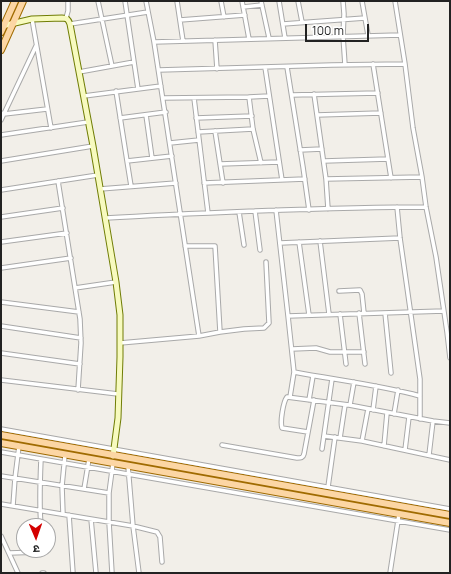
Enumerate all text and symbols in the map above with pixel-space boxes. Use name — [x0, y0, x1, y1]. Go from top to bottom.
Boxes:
scale bar — [307, 16, 371, 42]
text: 100 m — [312, 22, 344, 39]
north arrow — [16, 518, 56, 558]
text: उ — [33, 542, 40, 557]

